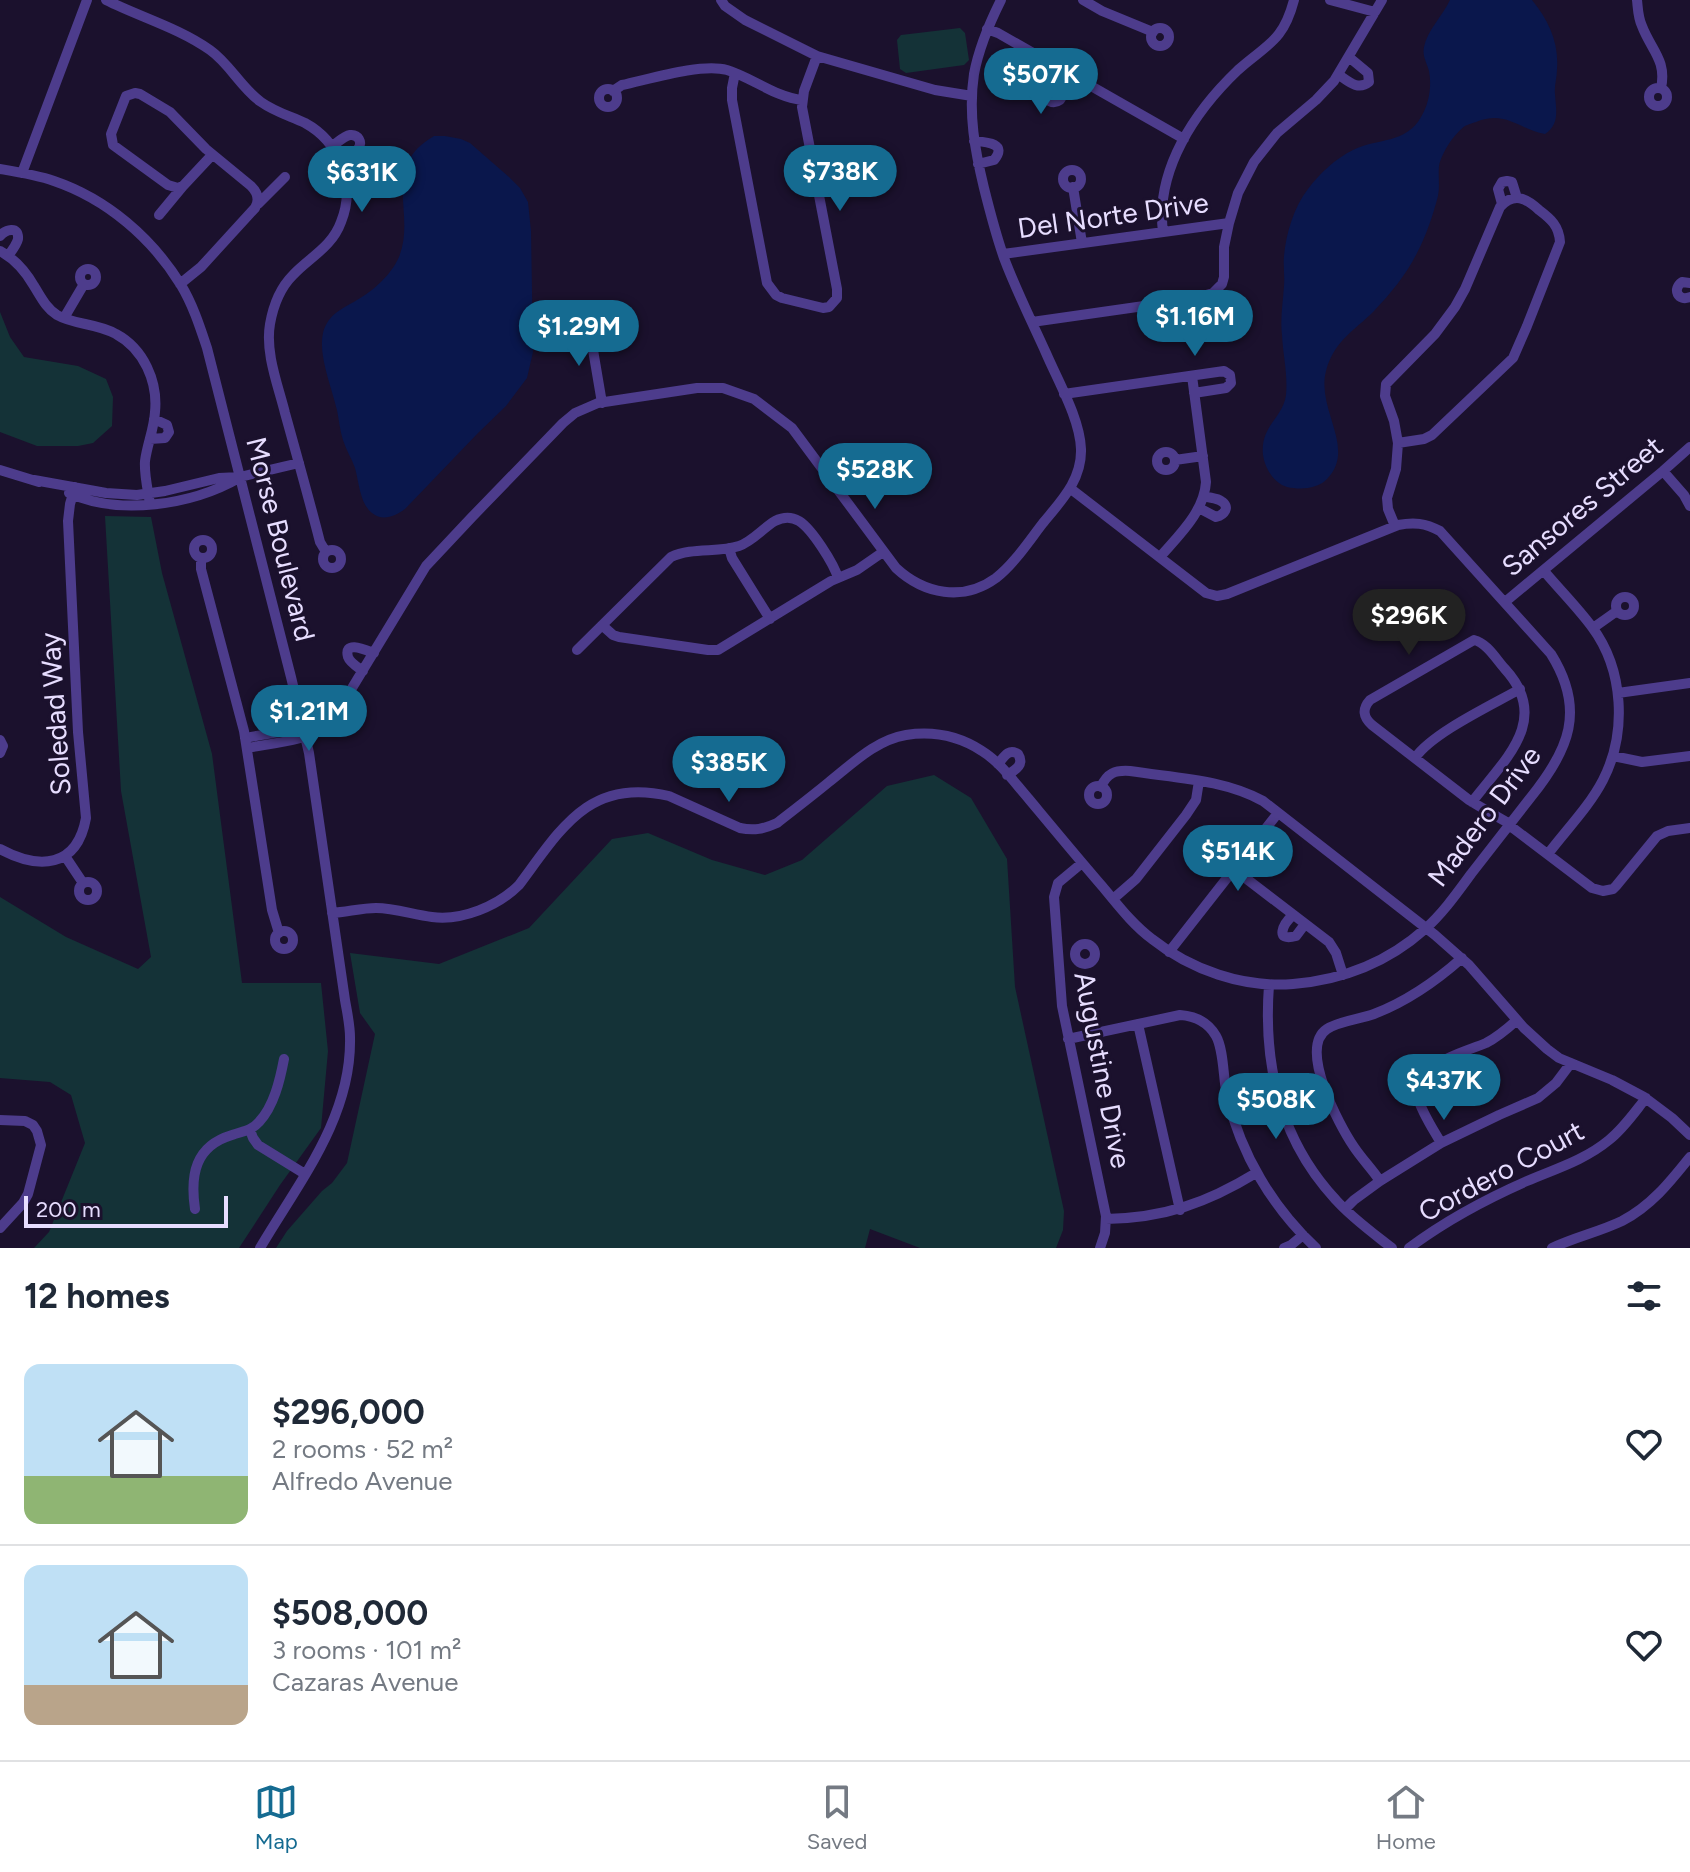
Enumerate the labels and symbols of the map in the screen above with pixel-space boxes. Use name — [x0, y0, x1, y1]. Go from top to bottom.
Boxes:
pin: $507K — [985, 48, 1097, 116]
pin: $738K — [784, 145, 896, 213]
pin: $631K — [306, 146, 418, 214]
street label: Del Norte Drive — [1015, 185, 1211, 245]
pin: $1.16M — [1130, 290, 1260, 358]
pin: $1.29M — [514, 300, 644, 368]
street label: Sansores Street — [1495, 429, 1669, 583]
street label: Morse Boulevard — [239, 433, 323, 645]
pin: $528K — [819, 443, 931, 511]
pin: $296K — [1353, 589, 1465, 657]
street label: Soledad Way — [32, 631, 78, 797]
pin: $1.21M — [244, 685, 374, 753]
pin: $385K — [673, 736, 785, 804]
street label: Madero Drive — [1420, 739, 1548, 893]
pin: $514K — [1182, 825, 1294, 893]
street label: Augustine Drive — [1067, 969, 1139, 1171]
pin: $437K — [1388, 1054, 1500, 1122]
pin: $508K — [1220, 1073, 1332, 1141]
street label: Cordero Court — [1413, 1113, 1589, 1229]
scale bar — [24, 1192, 228, 1228]

